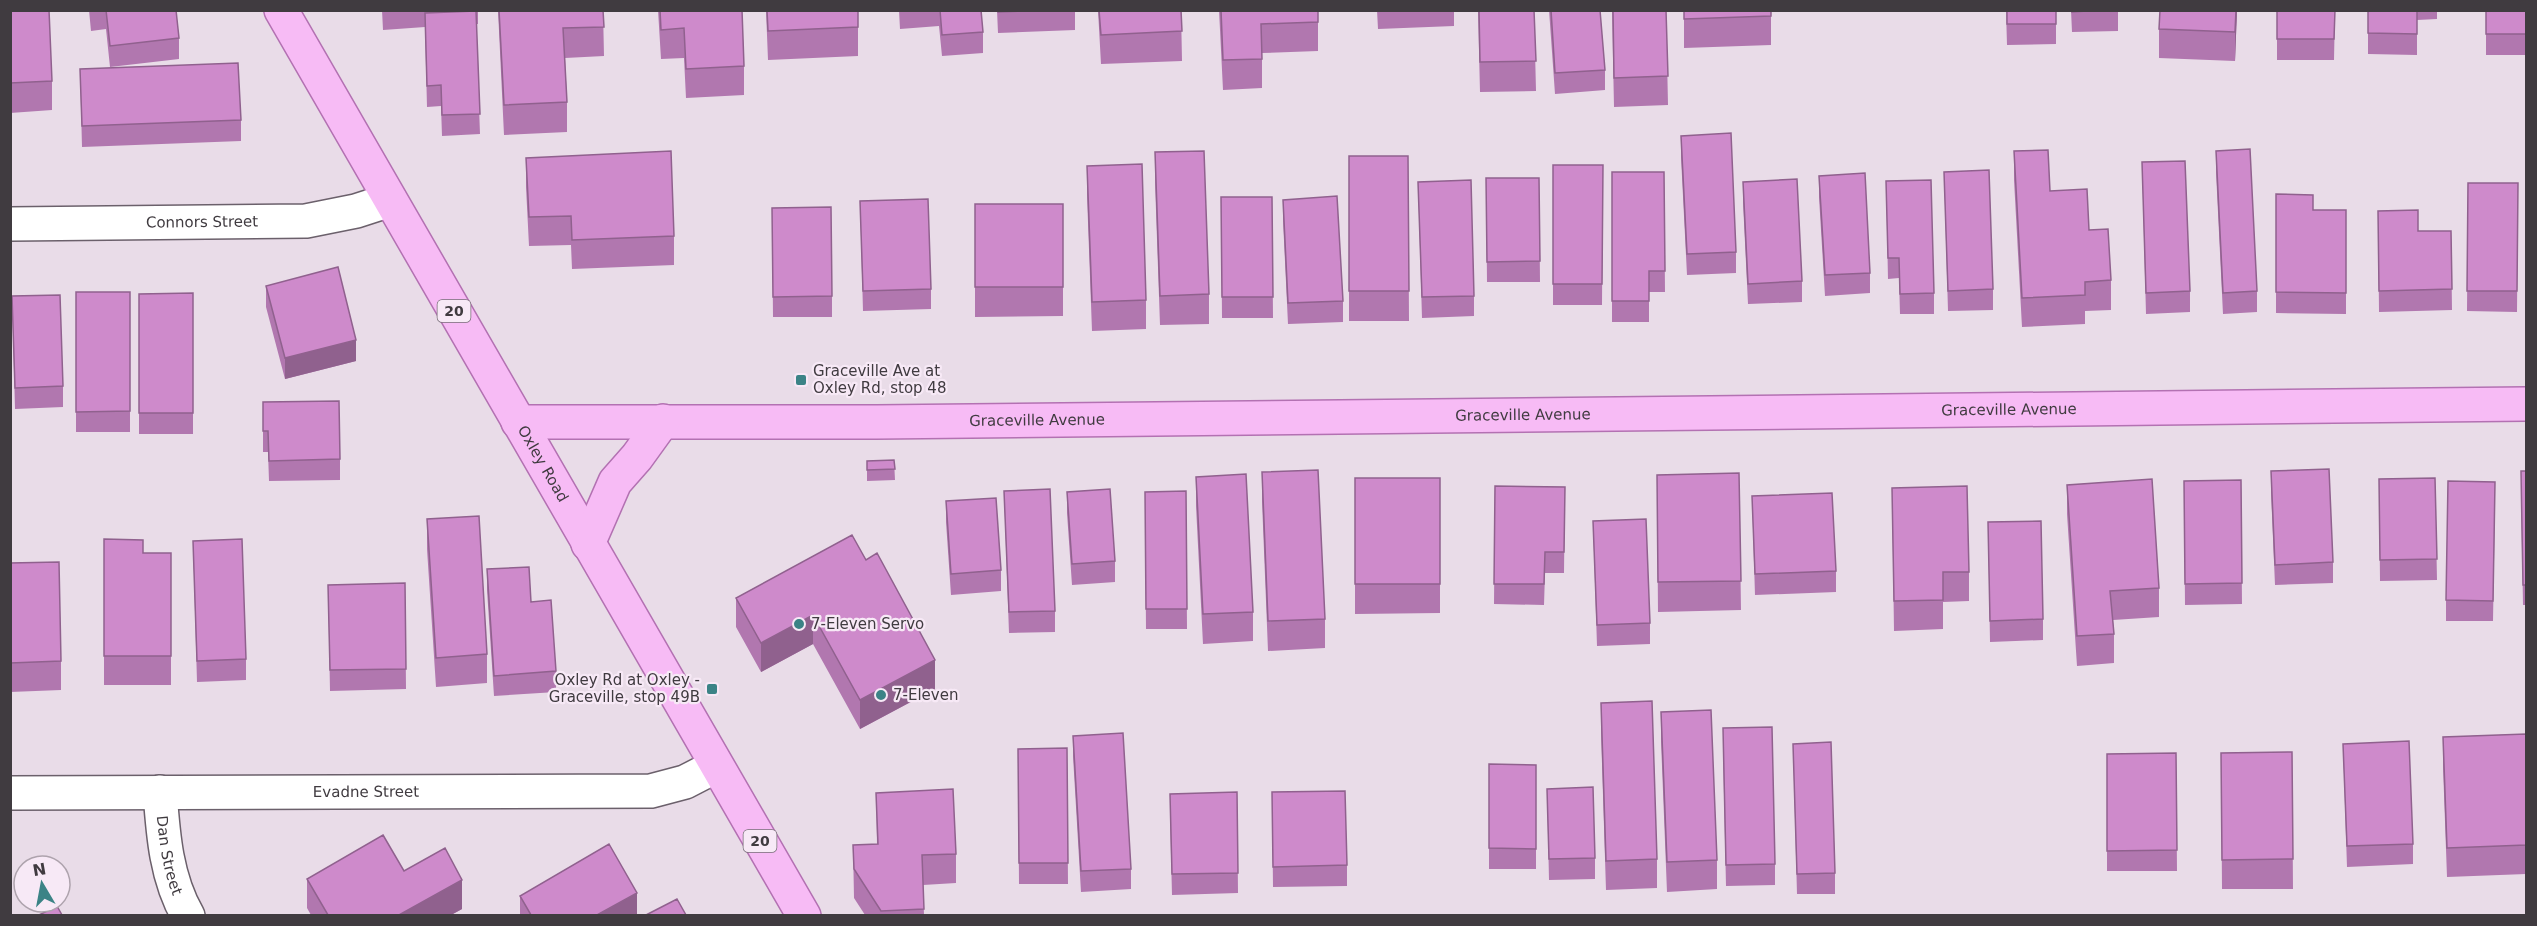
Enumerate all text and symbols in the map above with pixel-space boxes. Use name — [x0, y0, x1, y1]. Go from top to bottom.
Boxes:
street label: Connors Street — [146, 212, 258, 232]
road number: 20 — [438, 300, 470, 322]
place label: Graceville Ave at Oxley Rd, stop 48 — [813, 362, 946, 397]
marker: Graceville Ave at Oxley Rd, stop 48 — [794, 373, 808, 387]
street label: Graceville Avenue — [1941, 400, 2077, 419]
street label: Graceville Avenue — [1455, 405, 1591, 425]
street label: Graceville Avenue — [969, 411, 1105, 430]
street label: Oxley Road — [514, 422, 572, 505]
place label: 7-Eleven Servo — [811, 615, 924, 633]
marker: 7-Eleven Servo — [792, 617, 806, 631]
place label: Oxley Rd at Oxley - Graceville, stop 49B — [549, 671, 700, 706]
marker: Oxley Rd at Oxley - Graceville, stop 49B — [705, 682, 719, 696]
place label: 7-Eleven — [893, 686, 958, 704]
marker: 7-Eleven — [874, 688, 888, 702]
street label: Evadne Street — [313, 783, 419, 801]
street label: Dan Street — [153, 815, 186, 898]
road number: 20 — [744, 830, 777, 852]
north arrow — [12, 854, 72, 914]
text: N — [31, 859, 48, 880]

